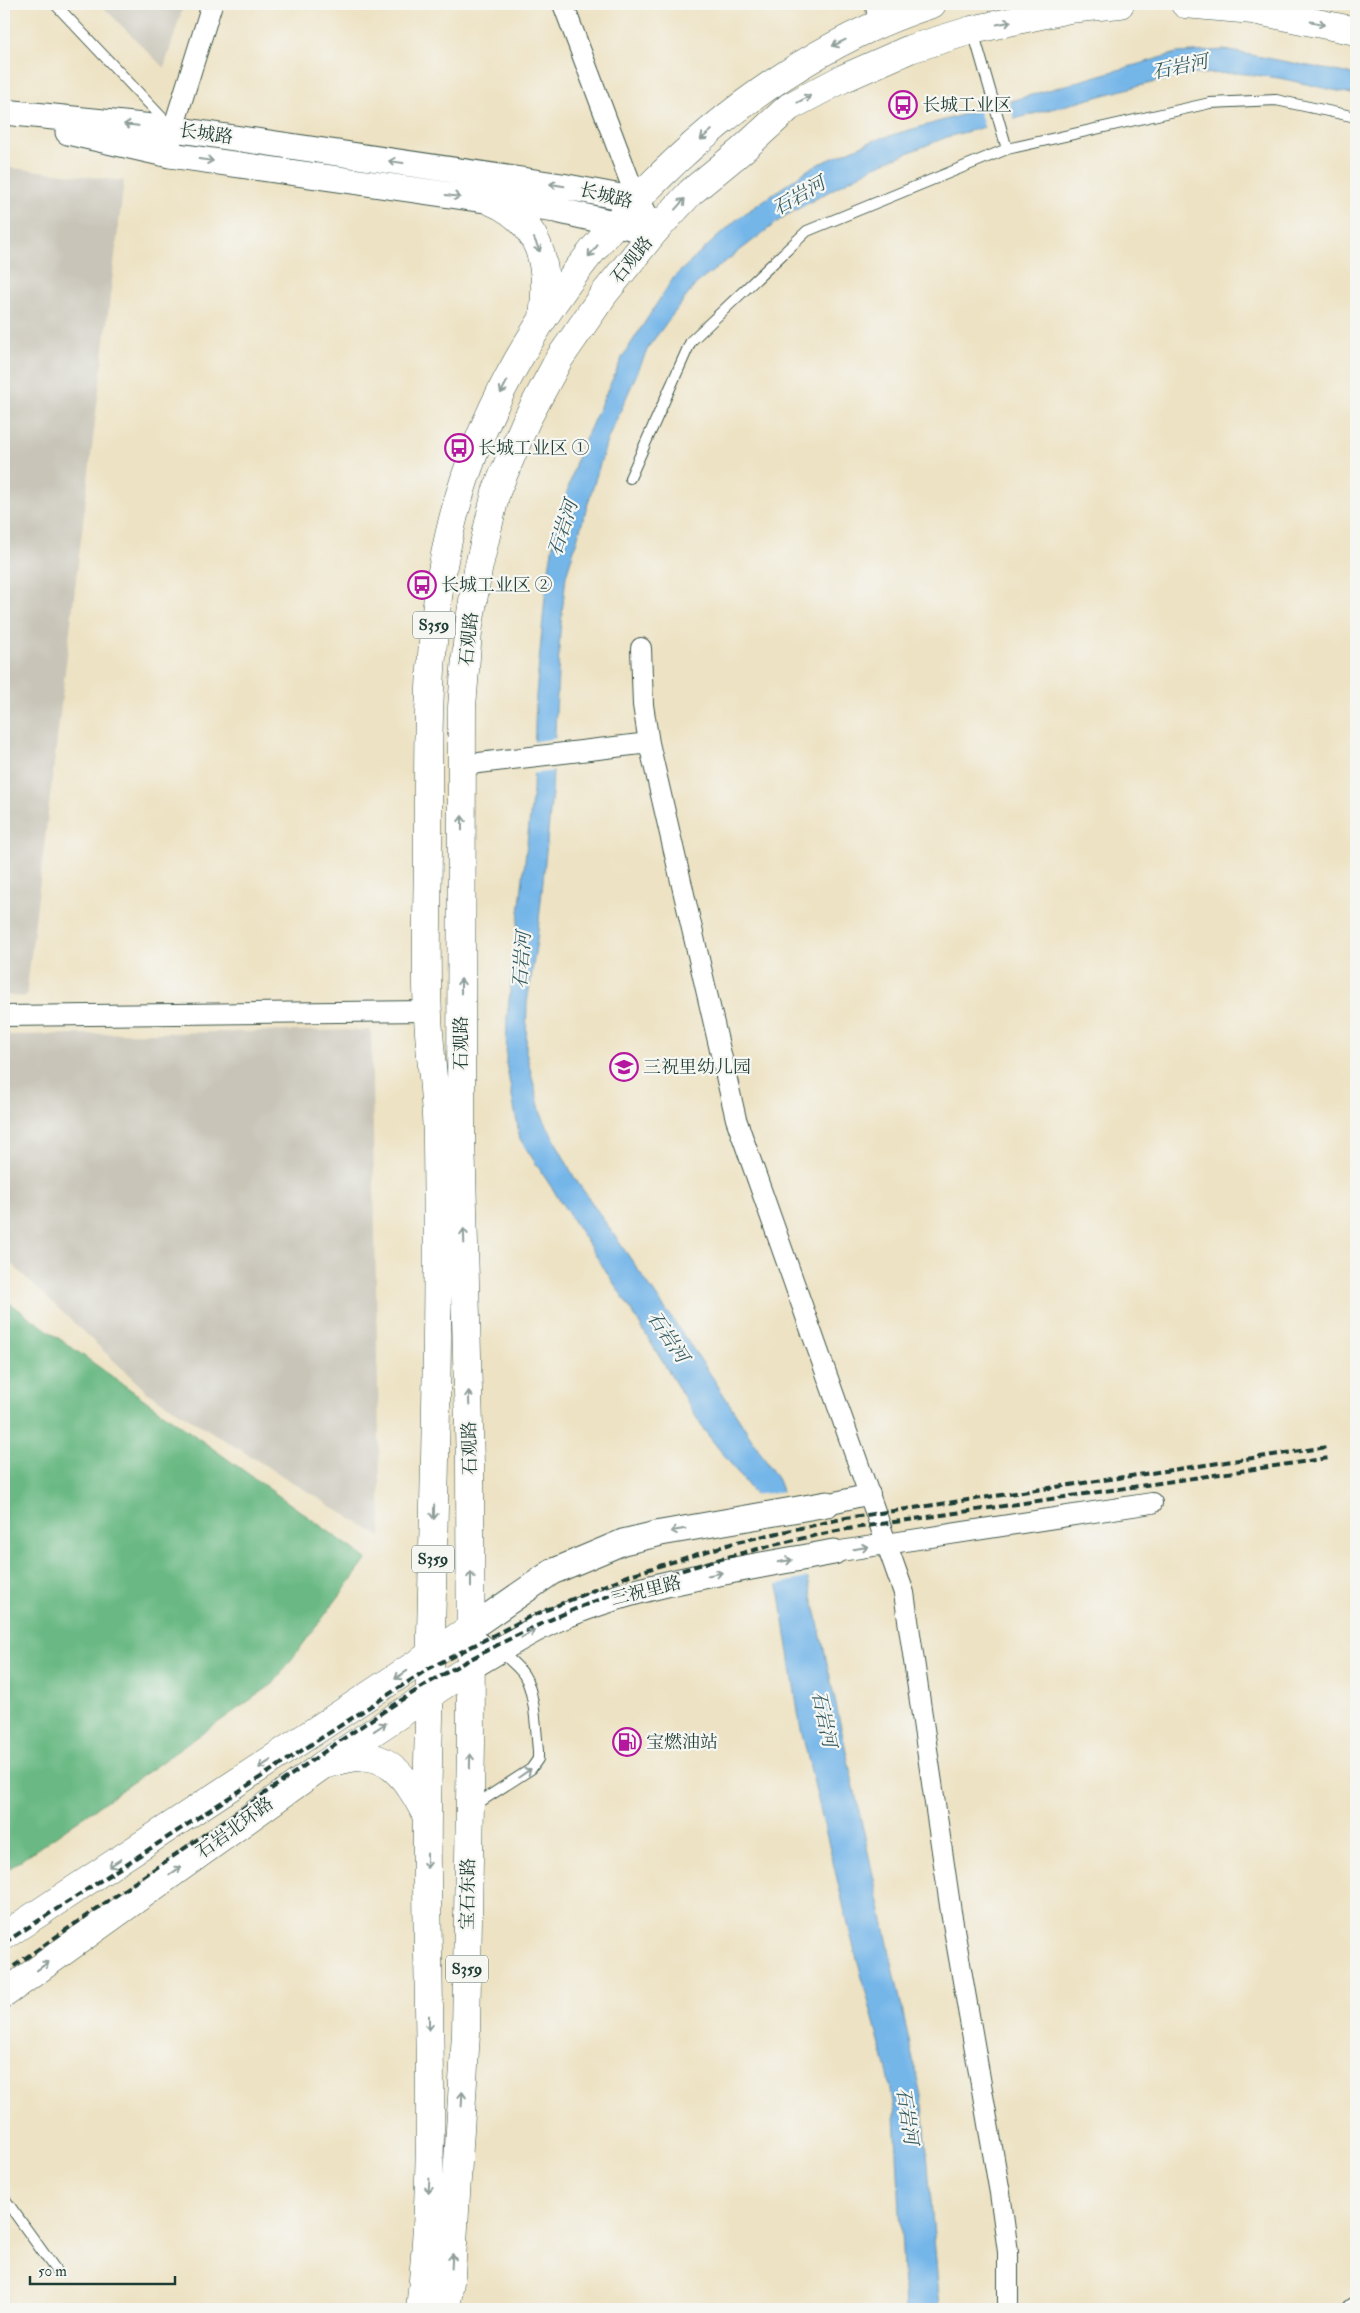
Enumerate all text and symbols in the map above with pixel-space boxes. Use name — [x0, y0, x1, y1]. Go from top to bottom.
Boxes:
one-way arrow — [995, 18, 1011, 27]
one-way arrow — [1310, 19, 1326, 28]
one-way arrow — [832, 39, 847, 48]
water label: 石岩河 — [1150, 49, 1213, 85]
bus stop icon: 长城工业区 — [888, 90, 918, 120]
one-way arrow — [796, 94, 811, 103]
place label: 长城工业区 — [922, 94, 1012, 117]
street label: 长城路 — [178, 119, 234, 149]
one-way arrow — [123, 120, 139, 130]
one-way arrow — [700, 130, 713, 141]
one-way arrow — [197, 155, 213, 165]
one-way arrow — [388, 156, 404, 166]
water label: 石岩河 — [768, 170, 832, 221]
street label: 长城路 — [577, 178, 635, 214]
one-way arrow — [549, 180, 565, 190]
one-way arrow — [445, 191, 461, 201]
one-way arrow — [674, 197, 686, 210]
street label: 石观路 — [606, 232, 658, 288]
one-way arrow — [532, 237, 542, 252]
one-way arrow — [587, 245, 598, 258]
one-way arrow — [499, 379, 508, 394]
bus stop icon: 长城工业区 ① — [444, 433, 474, 463]
place label: 长城工业区 ① — [478, 437, 590, 460]
water label: 石岩河 — [543, 494, 584, 559]
bus stop icon: 长城工业区 ② — [407, 570, 437, 600]
place label: 长城工业区 ② — [441, 574, 553, 597]
street label: 石观路 — [455, 611, 483, 667]
road number: S359 — [413, 612, 455, 638]
one-way arrow — [457, 815, 467, 832]
water label: 石岩河 — [508, 928, 536, 989]
one-way arrow — [456, 978, 466, 994]
street label: 石观路 — [450, 1016, 473, 1070]
school or university icon: 三祝里幼儿园 — [609, 1052, 639, 1082]
place label: 三祝里幼儿园 — [643, 1056, 751, 1079]
one-way arrow — [459, 1228, 469, 1244]
water label: 石岩河 — [642, 1307, 696, 1370]
one-way arrow — [464, 1390, 473, 1406]
street label: 石观路 — [458, 1421, 482, 1475]
one-way arrow — [429, 1504, 438, 1520]
one-way arrow — [670, 1526, 686, 1535]
one-way arrow — [853, 1543, 869, 1553]
road number: S359 — [412, 1546, 454, 1572]
one-way arrow — [776, 1556, 792, 1566]
one-way arrow — [707, 1569, 723, 1579]
one-way arrow — [466, 1571, 475, 1587]
street label: 三祝里路 — [608, 1571, 684, 1611]
one-way arrow — [520, 1629, 534, 1639]
one-way arrow — [394, 1669, 408, 1680]
water label: 石岩河 — [806, 1689, 842, 1752]
one-way arrow — [372, 1722, 386, 1732]
fuel station icon: 宝燃油站 — [612, 1727, 642, 1757]
place label: 宝燃油站 — [646, 1731, 718, 1754]
one-way arrow — [465, 1754, 475, 1770]
one-way arrow — [259, 1759, 273, 1769]
one-way arrow — [518, 1768, 532, 1778]
street label: 石岩北环路 — [192, 1792, 278, 1864]
one-way arrow — [422, 1852, 432, 1869]
one-way arrow — [108, 1857, 122, 1868]
street label: 宝石东路 — [456, 1858, 480, 1930]
one-way arrow — [168, 1866, 182, 1876]
road number: S359 — [446, 1956, 488, 1982]
one-way arrow — [36, 1961, 50, 1971]
one-way arrow — [424, 2015, 434, 2031]
water label: 石岩河 — [891, 2086, 923, 2149]
one-way arrow — [457, 2091, 466, 2107]
one-way arrow — [425, 2178, 434, 2194]
scale bar — [30, 2253, 175, 2285]
one-way arrow — [447, 2253, 456, 2269]
text: 50 m — [38, 2262, 67, 2281]

